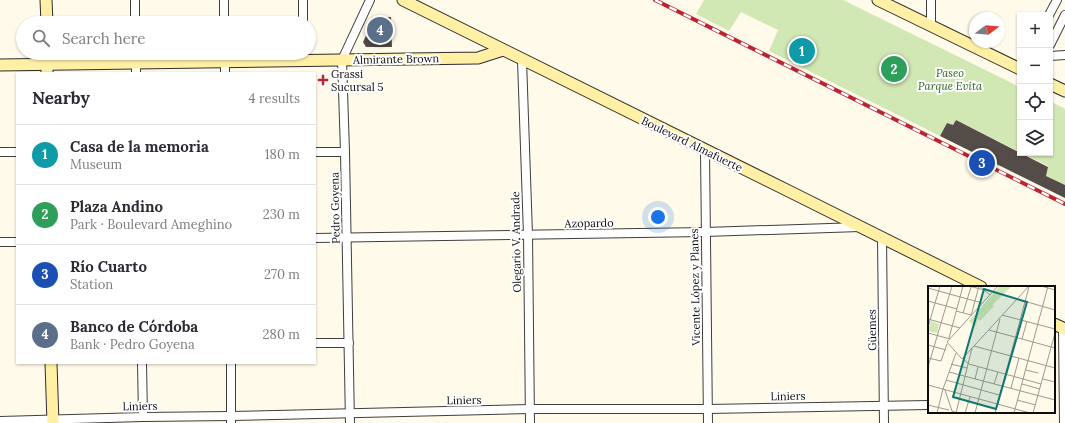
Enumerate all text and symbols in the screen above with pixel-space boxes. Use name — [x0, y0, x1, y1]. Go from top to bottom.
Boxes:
north arrow — [969, 12, 1005, 48]
map controls — [1017, 12, 1053, 156]
button: + — [1017, 12, 1053, 48]
pin: 4 — [367, 15, 393, 45]
search box — [16, 16, 316, 60]
icon: search — [30, 27, 52, 49]
text: Search here — [62, 29, 145, 48]
pin: 1 — [789, 36, 815, 66]
button: − — [1017, 48, 1053, 84]
street label: Almirante Brown — [352, 51, 439, 67]
pin: 2 — [881, 54, 907, 84]
park label: Paseo Parque Evita — [918, 66, 983, 93]
place label: Grassi Sucursal 5 — [331, 67, 384, 94]
marker: Grassi Sucursal 5 — [318, 75, 328, 85]
button: locate — [1017, 84, 1053, 120]
text: Nearby — [32, 87, 90, 109]
text: 4 results — [249, 90, 300, 107]
street label: Boulevard Almafuerte — [639, 113, 745, 175]
button: layers — [1017, 120, 1053, 156]
text: Casa de la memoria — [70, 137, 209, 156]
text: 1 — [42, 146, 48, 163]
text: 180 m — [265, 146, 300, 163]
pin: 3 — [969, 148, 995, 178]
text: Museum — [70, 156, 122, 173]
street label: Pedro Goyena — [327, 172, 343, 244]
street label: Olegario V. Andrade — [508, 191, 524, 293]
text: Plaza Andino — [70, 197, 163, 216]
text: 2 — [42, 206, 48, 223]
text: 230 m — [263, 206, 300, 223]
your location — [648, 207, 668, 227]
text: Park · Boulevard Ameghino — [70, 216, 232, 233]
street label: Azopardo — [563, 216, 614, 230]
street label: Vicente López y Planes — [687, 228, 703, 347]
text: Río Cuarto — [70, 257, 147, 276]
text: 3 — [41, 266, 49, 283]
text: 270 m — [264, 266, 300, 283]
text: Station — [70, 276, 113, 293]
inset map — [928, 286, 1055, 413]
street label: Güemes — [865, 309, 879, 351]
text: Banco de Córdoba — [70, 317, 198, 336]
text: 4 — [41, 326, 49, 343]
text: 280 m — [263, 326, 300, 343]
text: Bank · Pedro Goyena — [70, 336, 195, 353]
street label: Liniers — [770, 389, 806, 403]
street label: Liniers — [446, 393, 482, 407]
street label: Liniers — [122, 399, 158, 413]

